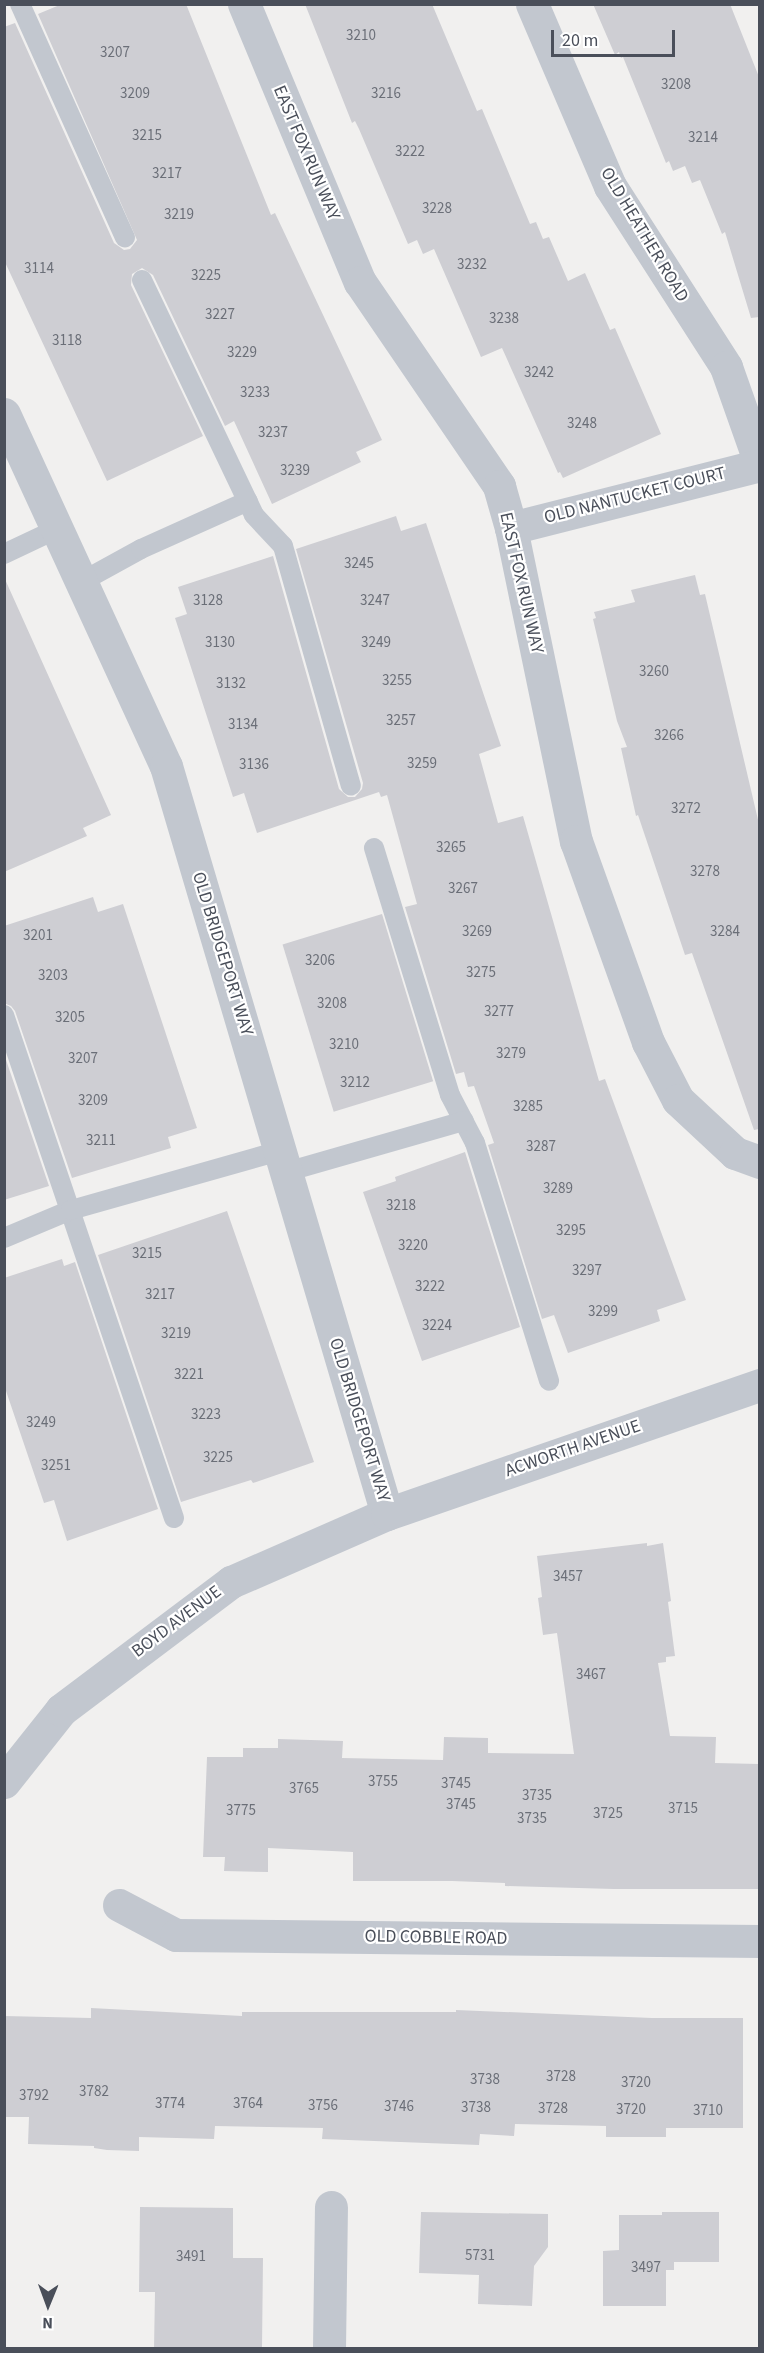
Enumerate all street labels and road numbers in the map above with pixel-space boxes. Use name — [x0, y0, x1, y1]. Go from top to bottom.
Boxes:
street label: EAST FOX RUN WAY — [268, 82, 344, 224]
street label: OLD HEATHER ROAD — [595, 164, 693, 306]
street label: OLD NANTUCKET COURT — [542, 463, 728, 529]
street label: EAST FOX RUN WAY — [494, 510, 548, 656]
street label: OLD BRIDGEPORT WAY — [187, 869, 257, 1039]
street label: OLD BRIDGEPORT WAY — [324, 1335, 394, 1505]
street label: ACWORTH AVENUE — [502, 1416, 644, 1482]
street label: BOYD AVENUE — [128, 1581, 226, 1663]
street label: OLD COBBLE ROAD — [364, 1926, 508, 1950]

